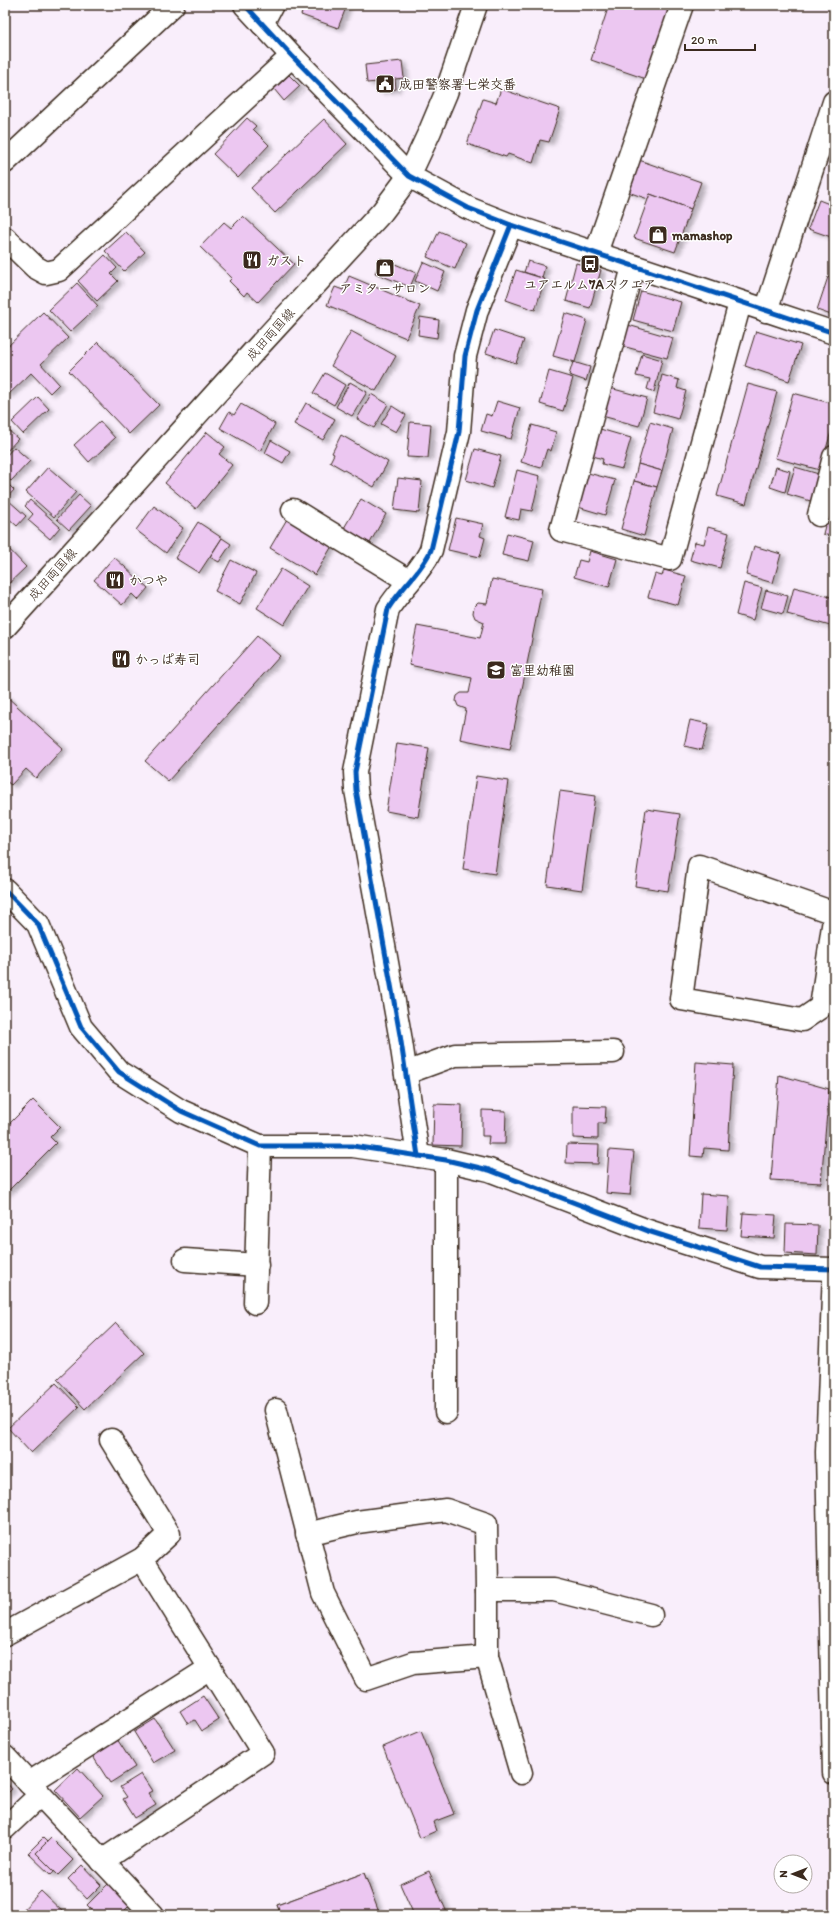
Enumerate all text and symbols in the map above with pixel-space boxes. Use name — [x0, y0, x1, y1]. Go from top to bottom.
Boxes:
scale bar — [685, 26, 755, 52]
text: 20 m — [691, 33, 718, 47]
public building icon: 成田警察署七栄交番 — [374, 73, 396, 95]
place label: 成田警察署七栄交番 — [399, 77, 516, 92]
shop icon: mamashop — [647, 224, 669, 246]
place label: mamashop — [671, 228, 733, 244]
restaurant icon: ガスト — [241, 249, 263, 271]
place label: ガスト — [266, 253, 306, 268]
bus stop icon: ユアエルム7Aスクエア — [579, 253, 601, 275]
shop icon: アミターサロン — [374, 257, 396, 279]
place label: ユアエルム7Aスクエア — [524, 277, 656, 292]
place label: アミターサロン — [339, 281, 431, 296]
street label: 成田両国線 — [243, 304, 298, 364]
street label: 成田両国線 — [25, 544, 80, 604]
restaurant icon: かつや — [104, 569, 126, 591]
place label: かつや — [129, 573, 168, 588]
restaurant icon: かっぱ寿司 — [110, 648, 132, 670]
place label: かっぱ寿司 — [135, 652, 200, 667]
school or university icon: 富里幼稚園 — [485, 659, 507, 681]
place label: 富里幼稚園 — [510, 663, 575, 678]
north arrow — [773, 1854, 813, 1894]
text: N — [777, 1870, 790, 1878]

